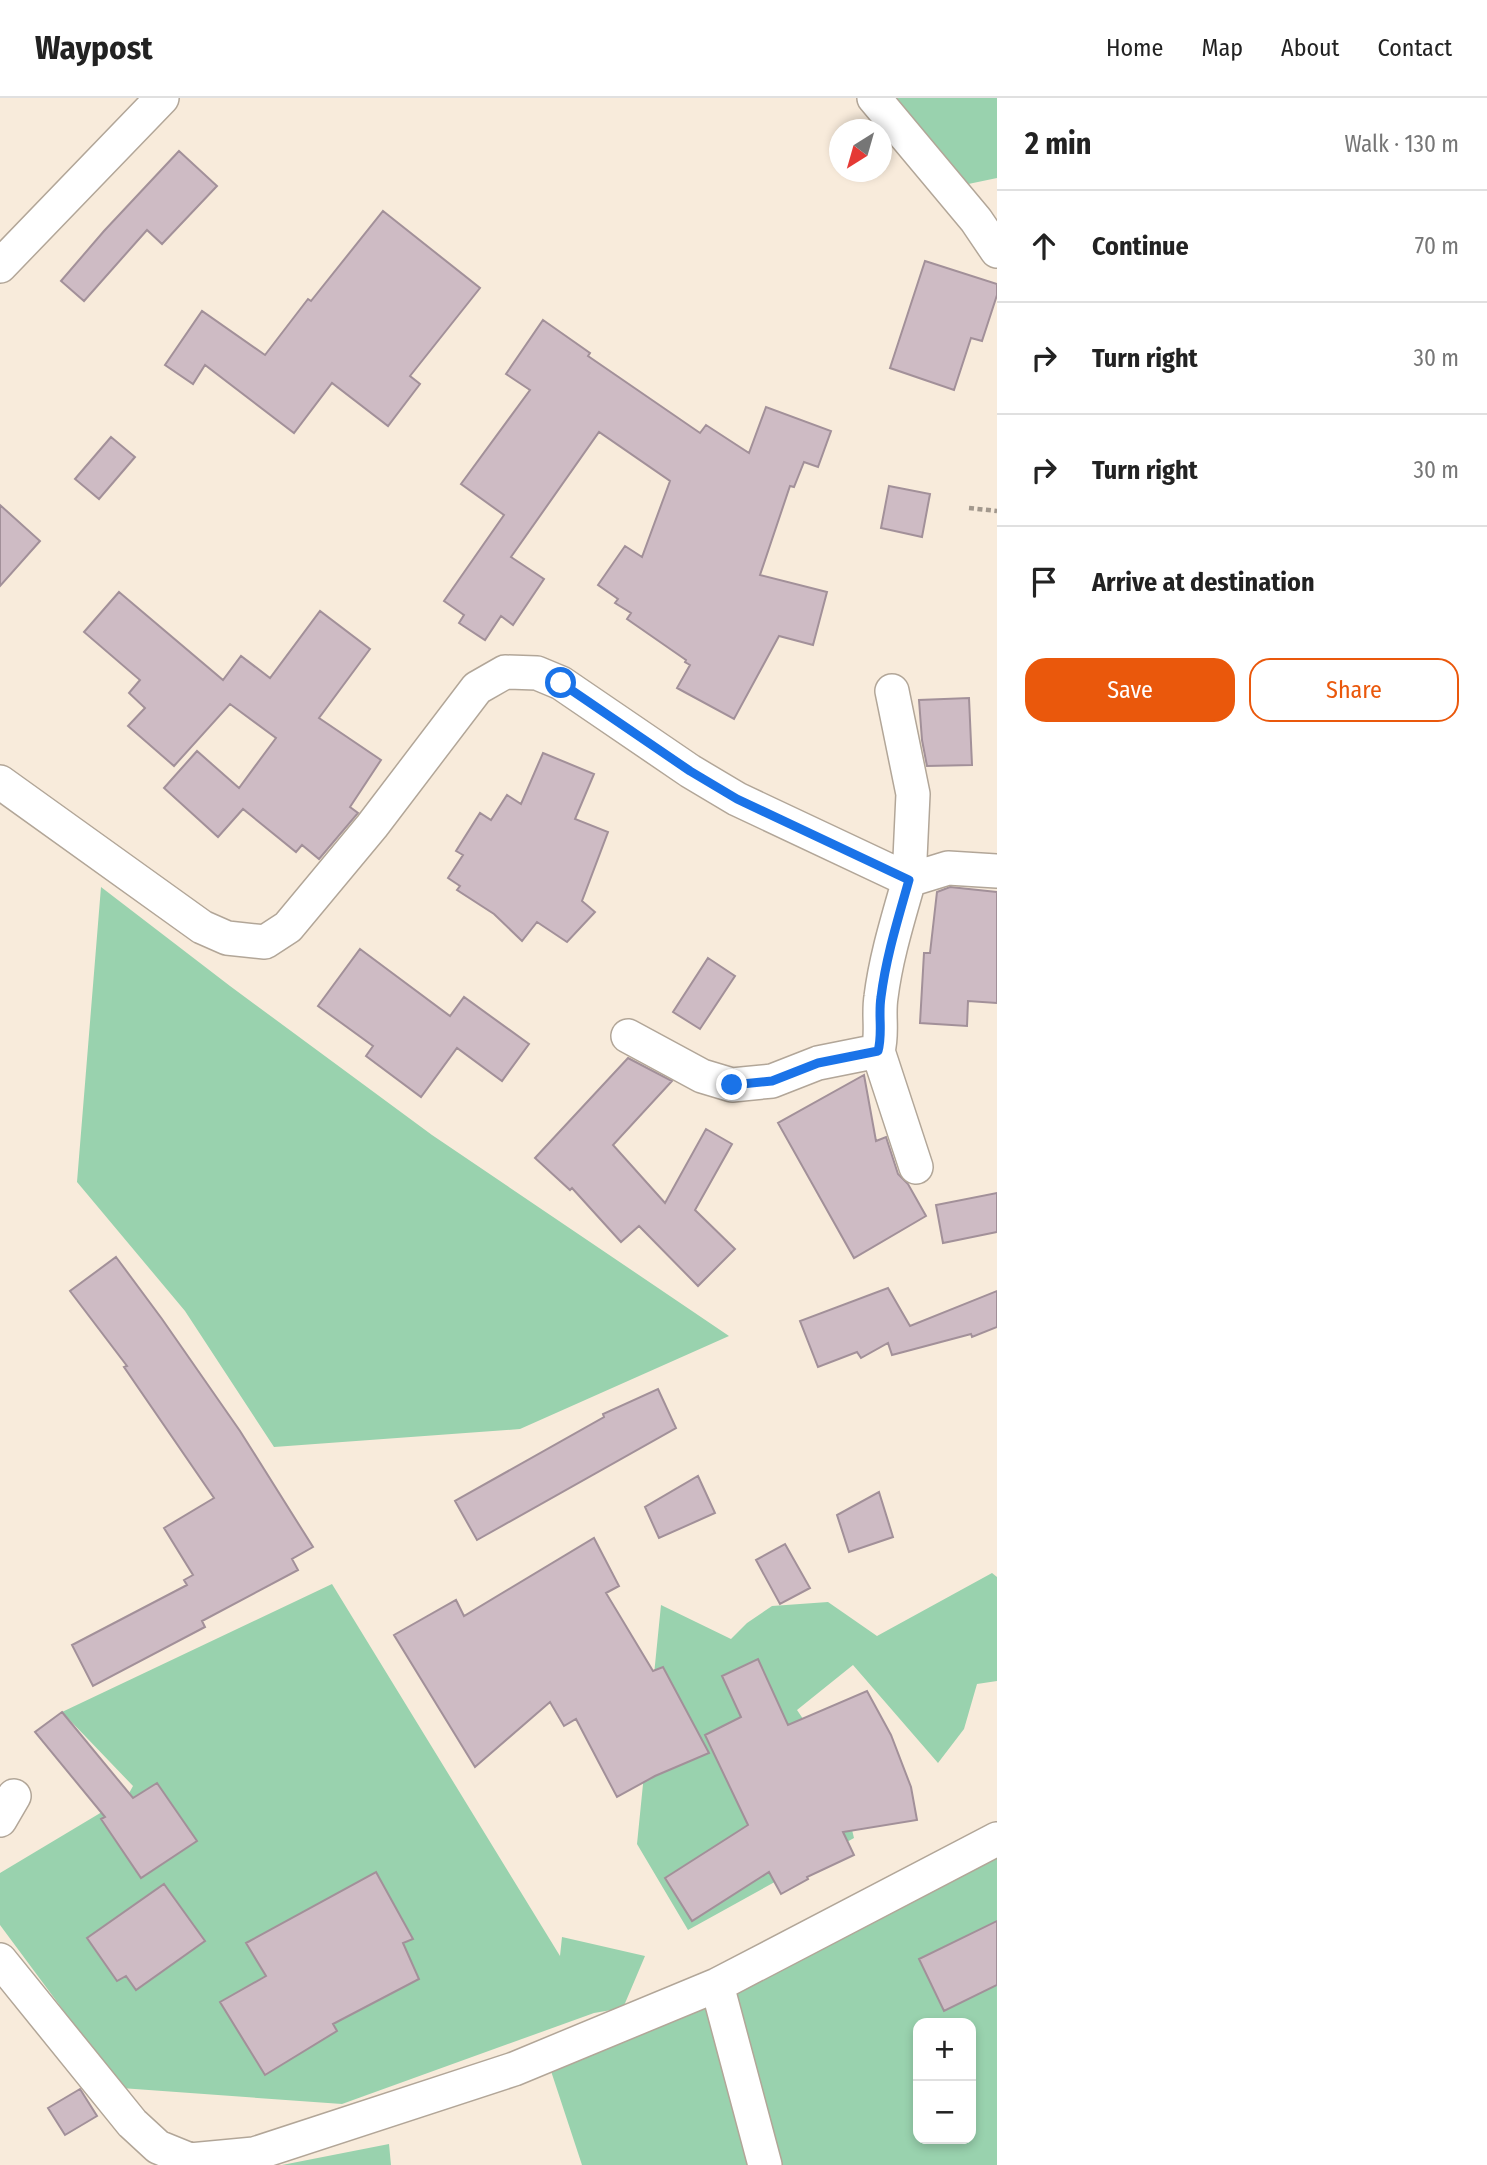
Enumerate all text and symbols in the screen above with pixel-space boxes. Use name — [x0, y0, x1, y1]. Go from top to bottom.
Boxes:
text: Waypost — [35, 28, 153, 68]
text: Home — [1106, 34, 1163, 62]
text: Map — [1201, 34, 1243, 62]
text: About — [1281, 34, 1339, 62]
text: Contact — [1377, 34, 1452, 62]
north arrow — [829, 119, 892, 182]
text: 2 min — [1025, 126, 1092, 162]
text: Walk · 130 m — [1345, 130, 1459, 158]
icon: ahead — [1025, 227, 1063, 265]
text: Continue — [1092, 231, 1189, 262]
text: 70 m — [1415, 232, 1459, 260]
icon: right — [1025, 339, 1063, 377]
text: Turn right — [1092, 343, 1198, 374]
text: 30 m — [1414, 344, 1459, 372]
icon: right — [1025, 451, 1063, 489]
text: Turn right — [1092, 455, 1198, 486]
text: 30 m — [1414, 456, 1459, 484]
icon: arrive — [1025, 563, 1063, 601]
text: Arrive at destination — [1092, 567, 1315, 598]
button: Save — [1025, 658, 1235, 722]
button: Share — [1249, 658, 1459, 722]
route start — [545, 667, 576, 698]
route end — [716, 1069, 747, 1100]
map controls — [913, 2018, 976, 2144]
button: + — [913, 2018, 976, 2081]
button: − — [913, 2081, 976, 2144]

